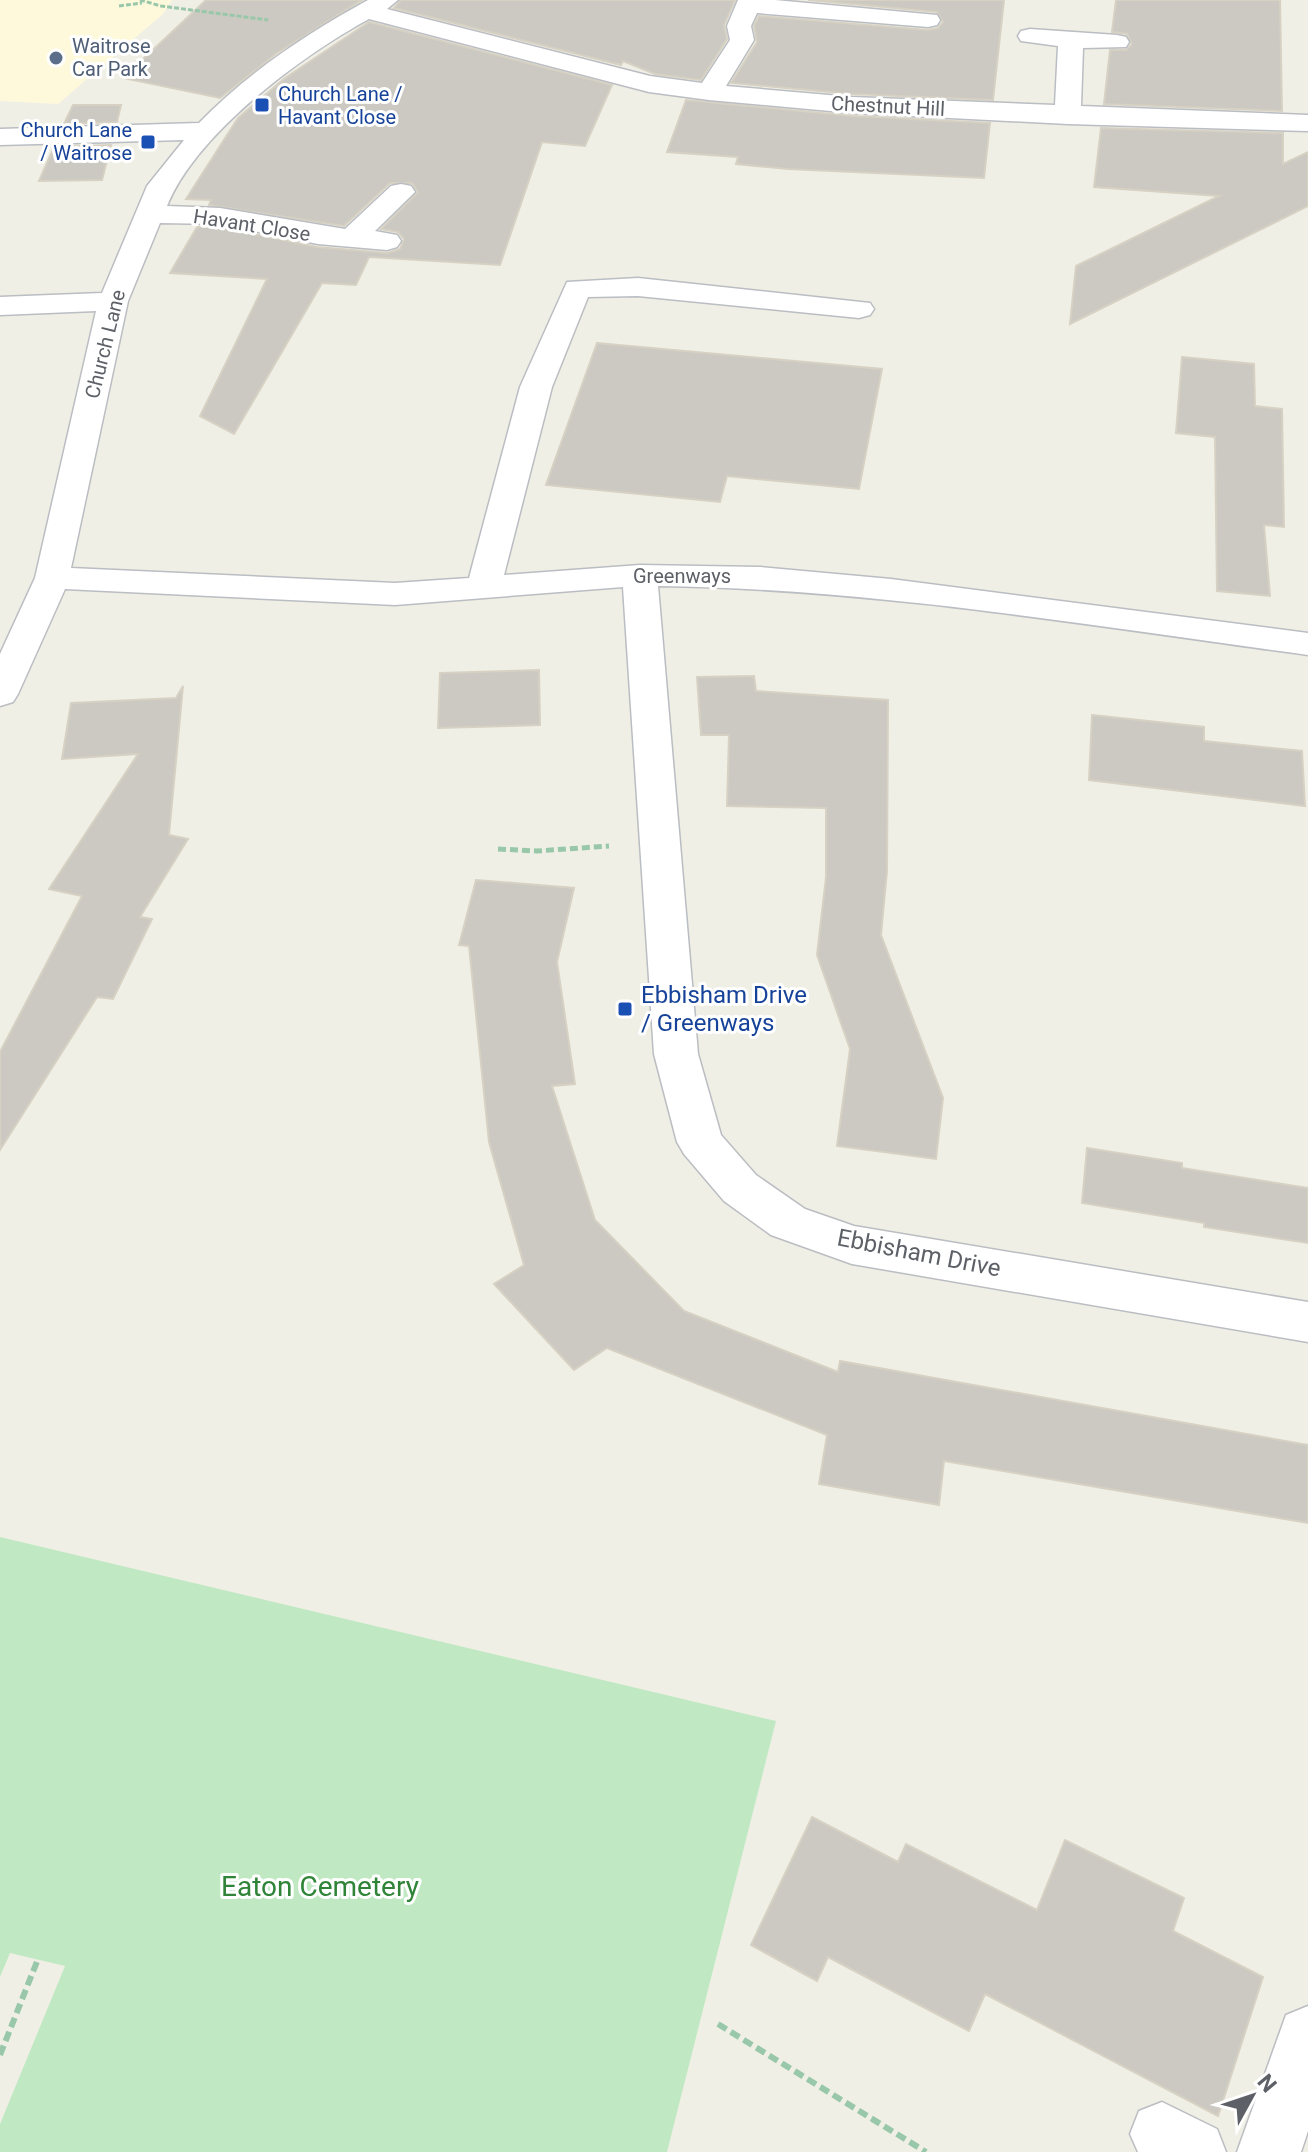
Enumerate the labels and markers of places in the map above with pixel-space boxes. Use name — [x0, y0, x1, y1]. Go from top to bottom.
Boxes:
place label: Waitrose Car Park — [72, 34, 151, 81]
marker: Waitrose Car Park — [47, 49, 65, 67]
place label: Church Lane / Havant Close — [278, 82, 403, 129]
marker: Church Lane / Havant Close — [253, 96, 271, 114]
place label: Church Lane / Waitrose — [21, 118, 132, 165]
marker: Church Lane / Waitrose — [139, 133, 157, 151]
place label: Ebbisham Drive / Greenways — [641, 981, 807, 1037]
marker: Ebbisham Drive / Greenways — [616, 1000, 634, 1018]

